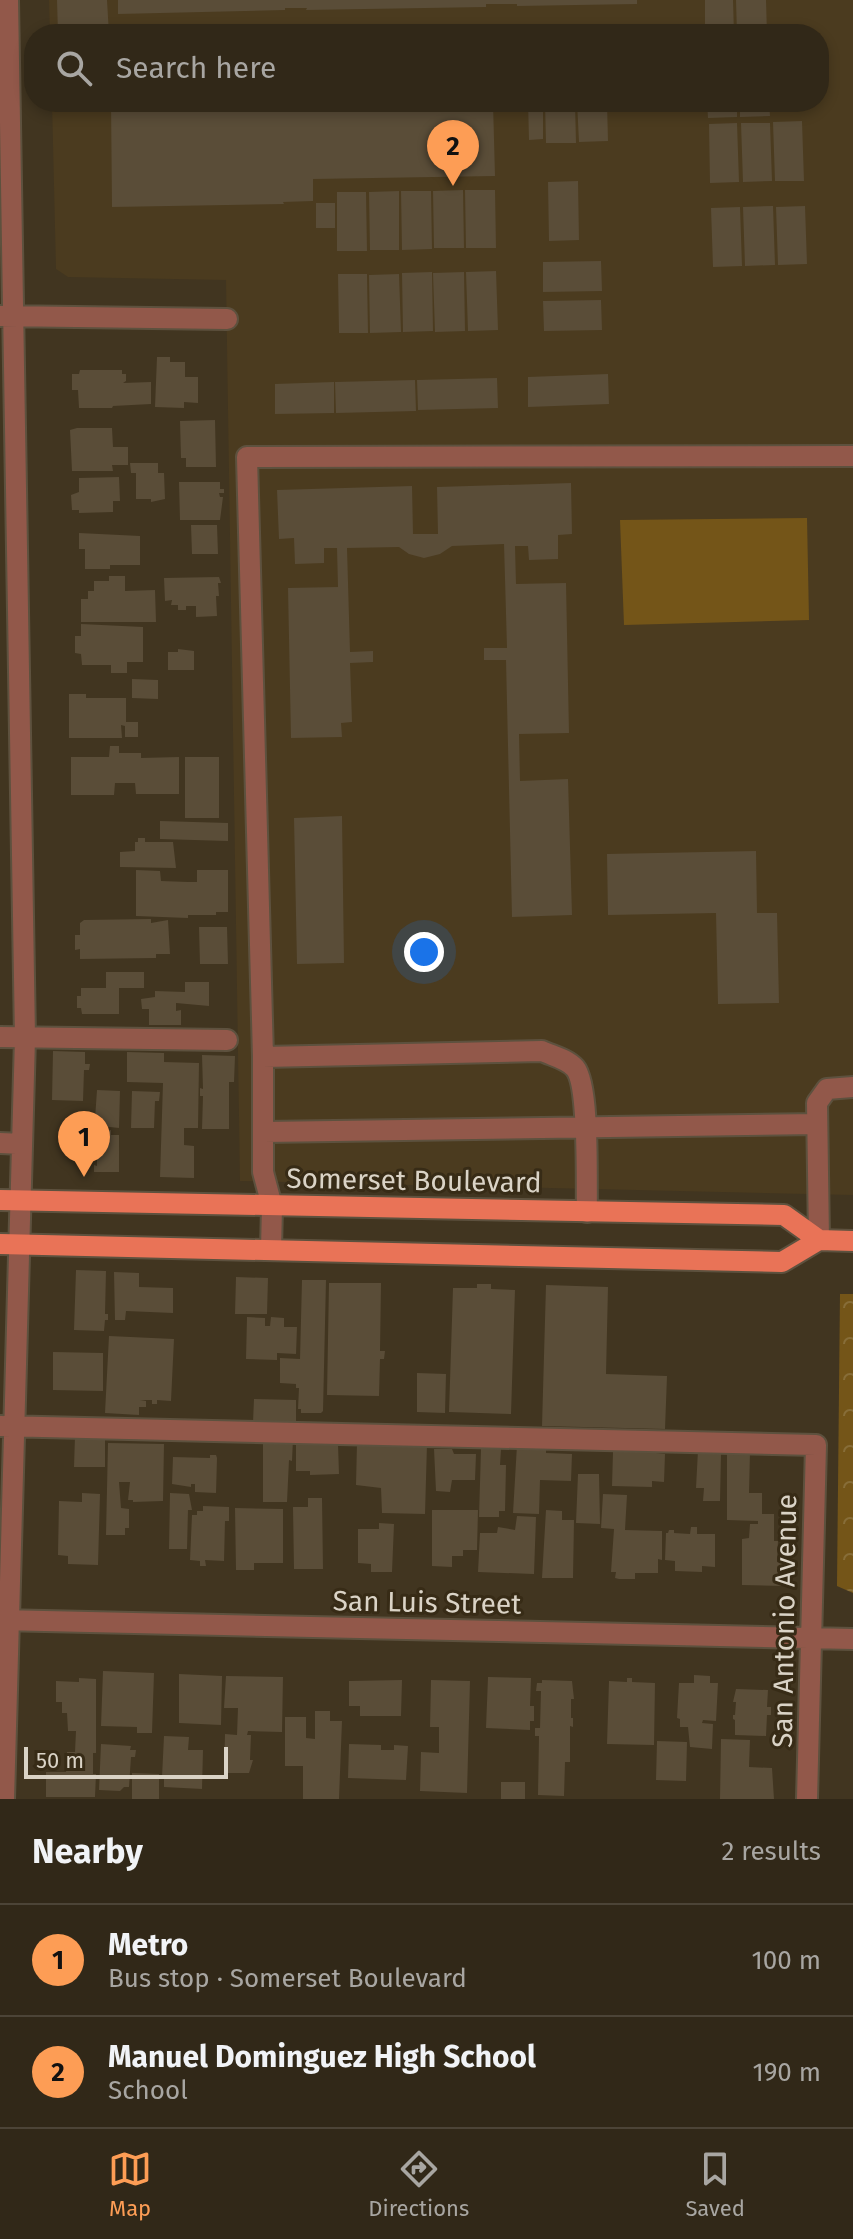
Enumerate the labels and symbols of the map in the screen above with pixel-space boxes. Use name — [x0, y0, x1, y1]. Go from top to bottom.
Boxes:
pin: 2 — [427, 120, 479, 186]
your location — [404, 932, 444, 972]
pin: 1 — [58, 1111, 110, 1177]
street label: Somerset Boulevard — [286, 1162, 542, 1199]
street label: San Antonio Avenue — [766, 1494, 803, 1748]
street label: San Luis Street — [332, 1584, 522, 1621]
scale bar — [24, 1743, 228, 1779]

